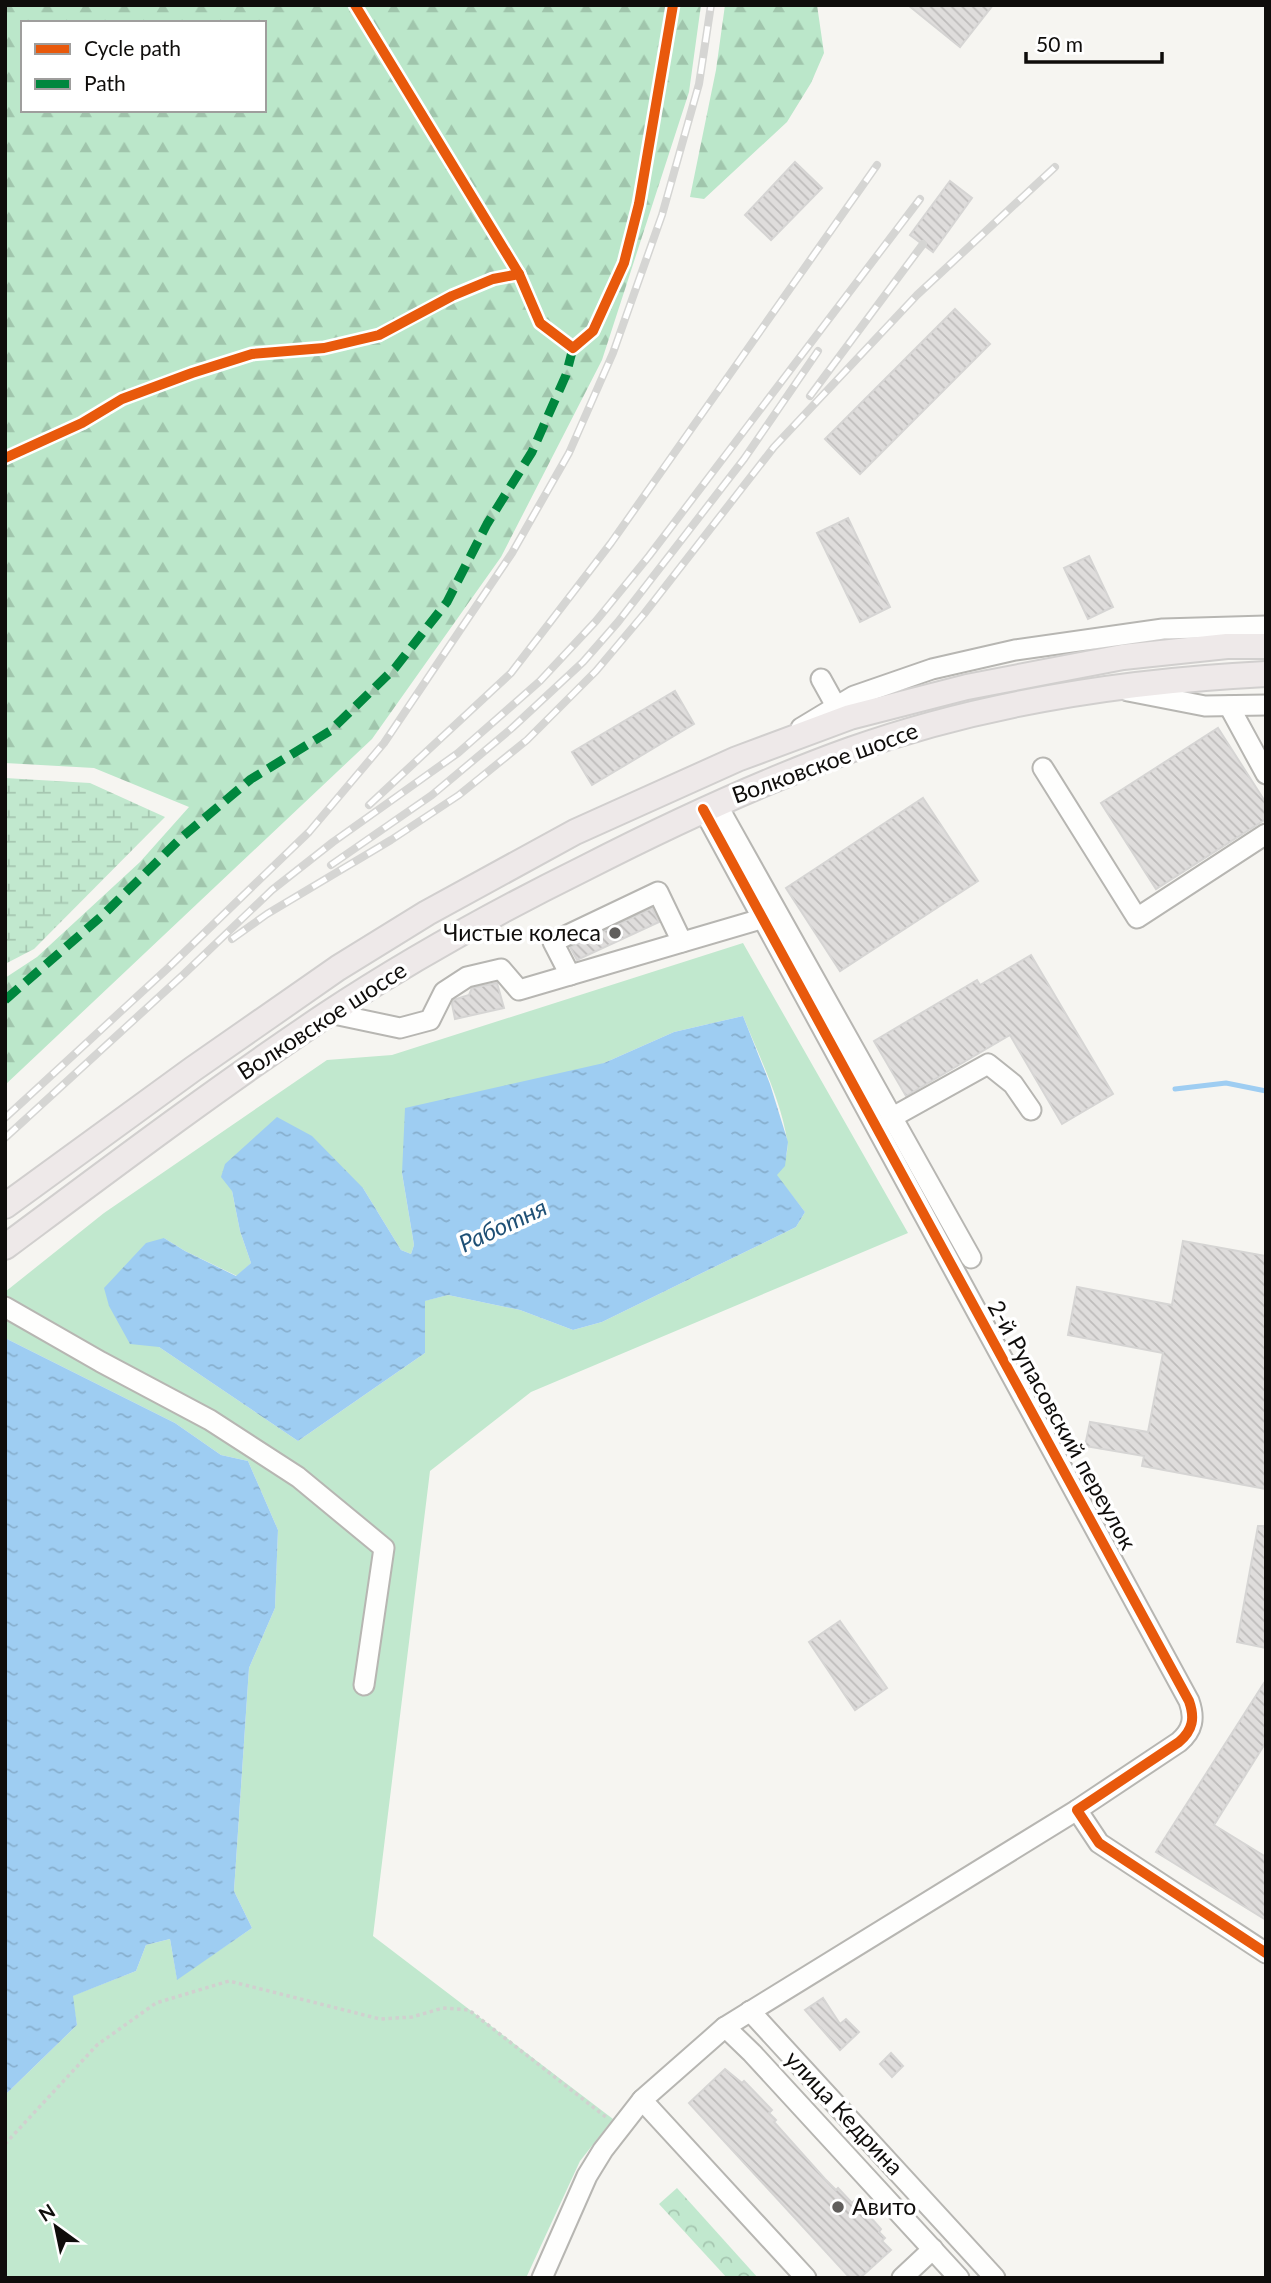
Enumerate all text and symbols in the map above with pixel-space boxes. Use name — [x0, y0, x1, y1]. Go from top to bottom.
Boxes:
legend — [21, 21, 266, 112]
scale bar — [1026, 21, 1162, 65]
text: 50 m — [1036, 31, 1083, 56]
text: Cycle path — [84, 35, 181, 60]
text: Path — [84, 70, 126, 95]
street label: Волковское шоссе — [728, 715, 921, 809]
place label: Чистые колеса — [443, 918, 601, 946]
marker: Чистые колеса — [607, 925, 623, 941]
street label: Волковское шоссе — [232, 955, 411, 1085]
water label: Работня — [454, 1192, 551, 1258]
street label: 2-й Рупасовский переулок — [983, 1295, 1143, 1554]
street label: улица Кедрина — [780, 2044, 910, 2180]
north arrow — [21, 2192, 91, 2262]
place label: Авито — [852, 2192, 916, 2220]
text: N — [34, 2199, 59, 2226]
marker: Авито — [830, 2199, 846, 2215]

